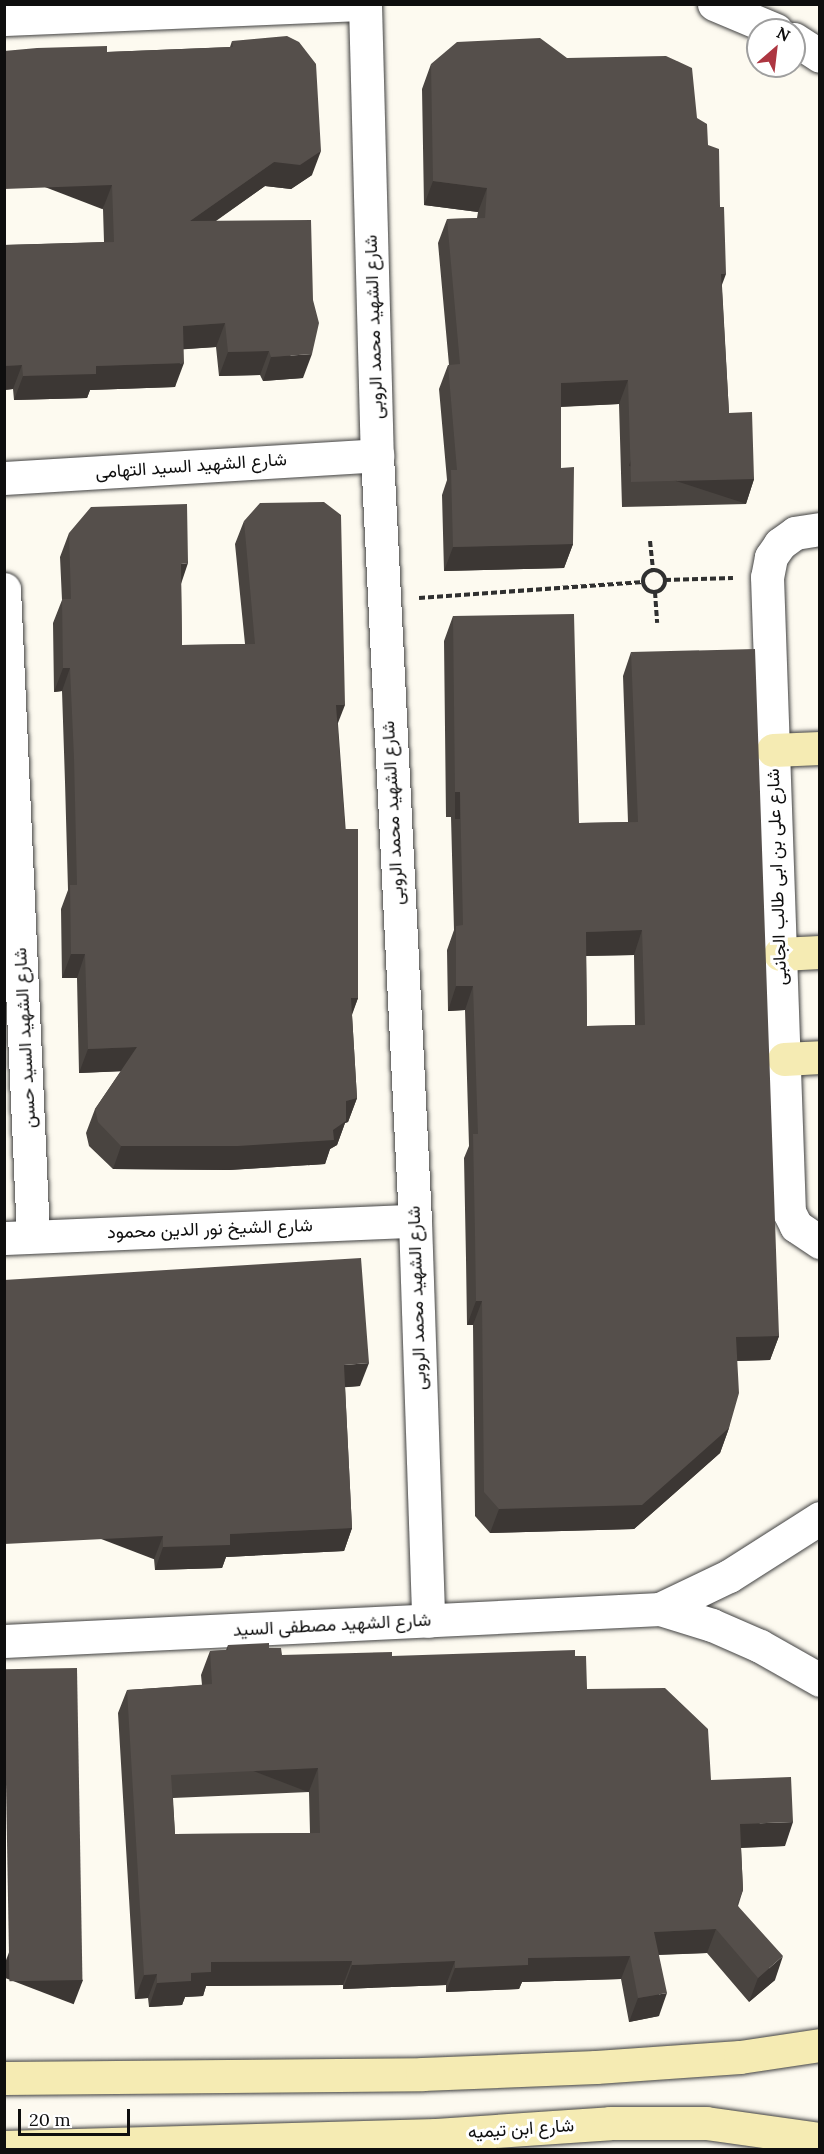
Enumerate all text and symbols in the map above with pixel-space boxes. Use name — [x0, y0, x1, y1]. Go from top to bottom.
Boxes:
north arrow — [746, 18, 806, 78]
text: N — [773, 22, 794, 46]
street label: شارع الشهيد محمد الروبى — [360, 234, 388, 420]
street label: شارع الشهيد السيد التهامى — [95, 449, 287, 483]
street label: شارع الشهيد محمد الروبى — [377, 720, 409, 906]
street label: شارع على بن ابى طالب الجانبى — [762, 768, 792, 986]
street label: شارع الشهيد السيد حسن — [9, 947, 41, 1129]
street label: شارع الشهيد محمد الروبى — [403, 1205, 431, 1391]
street label: شارع الشيخ نور الدين محمود — [107, 1215, 313, 1243]
street label: شارع الشهيد مصطفى السيد — [232, 1609, 432, 1641]
scale bar — [21, 2097, 134, 2135]
text: 20 m — [29, 2108, 71, 2131]
street label: شارع ابن تيميه — [467, 2115, 575, 2143]

